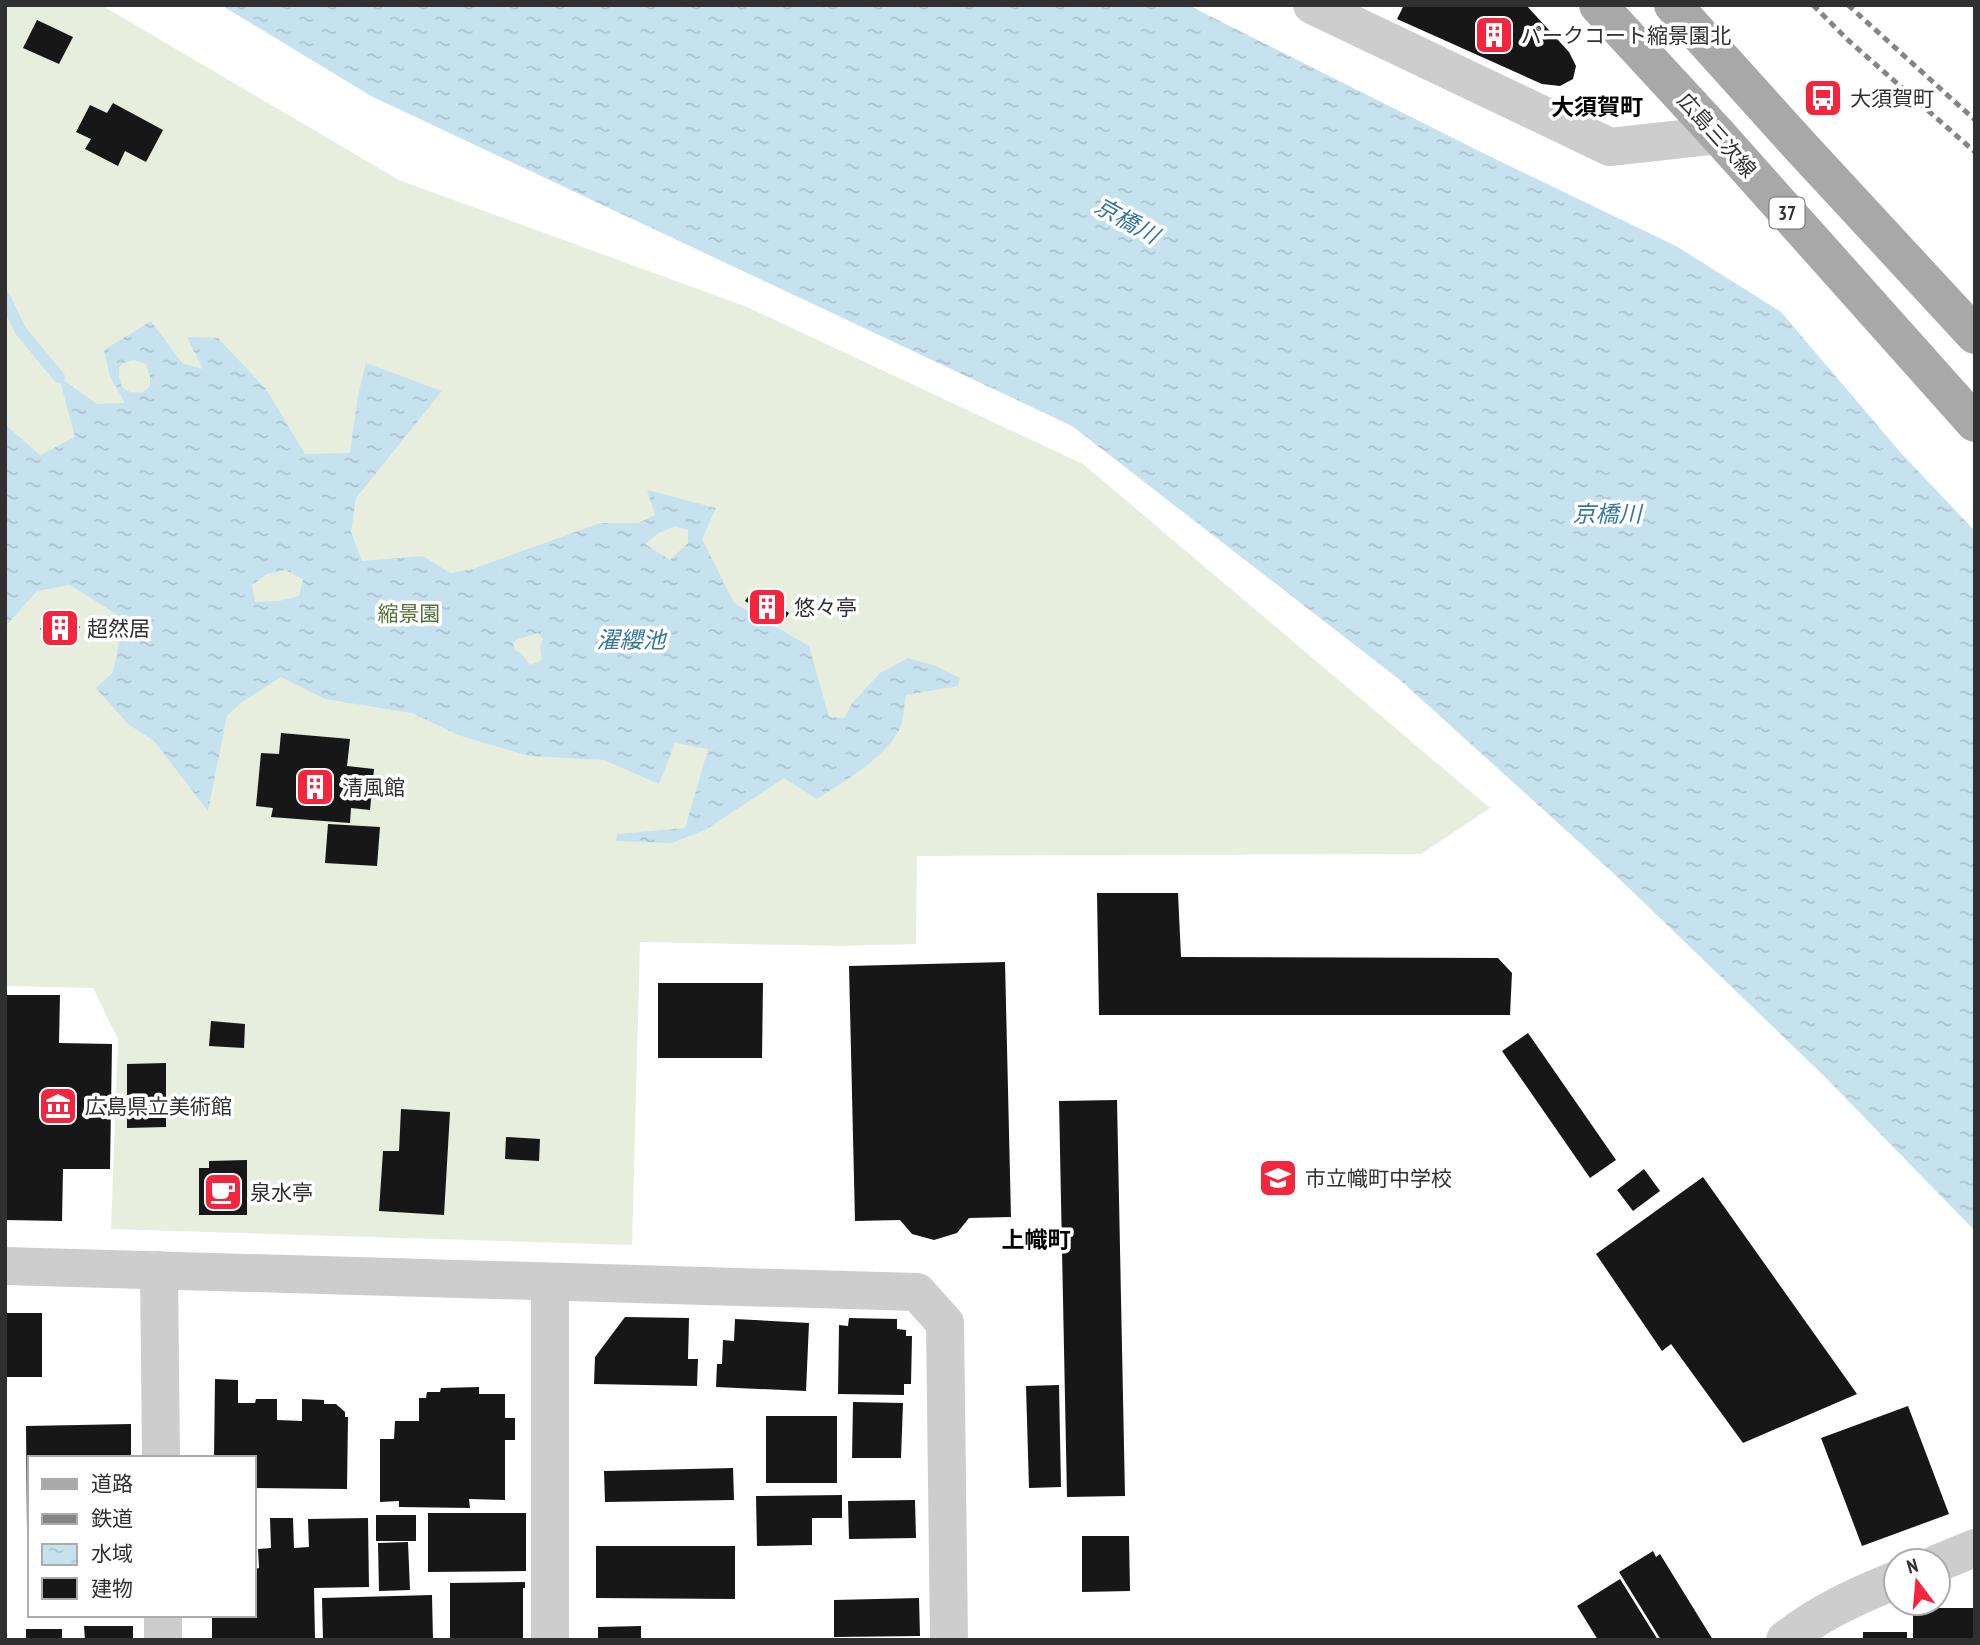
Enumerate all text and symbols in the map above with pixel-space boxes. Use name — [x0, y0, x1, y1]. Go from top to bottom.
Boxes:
building icon: パークコート縮景園北 — [1473, 14, 1515, 56]
place label: パークコート縮景園北 — [1521, 22, 1731, 49]
bus stop icon: 大須賀町 — [1802, 77, 1844, 119]
place label: 大須賀町 — [1850, 85, 1934, 112]
street label: 広島三次線 — [1672, 87, 1762, 183]
district label: 大須賀町 — [1551, 92, 1643, 121]
water label: 京橋川 — [1090, 191, 1167, 251]
road number: 37 — [1770, 197, 1804, 228]
water label: 京橋川 — [1573, 499, 1645, 528]
building icon: 悠々亭 — [746, 586, 788, 628]
place label: 悠々亭 — [794, 594, 857, 621]
park label: 縮景園 — [378, 600, 441, 627]
building icon: 超然居 — [39, 607, 81, 649]
place label: 超然居 — [87, 615, 150, 642]
water label: 濯纓池 — [597, 625, 668, 654]
building icon: 清風館 — [294, 766, 336, 808]
place label: 清風館 — [342, 774, 405, 801]
museum icon: 広島県立美術館 — [37, 1085, 79, 1127]
place label: 広島県立美術館 — [85, 1093, 232, 1120]
school or university icon: 市立幟町中学校 — [1257, 1157, 1299, 1199]
place label: 市立幟町中学校 — [1305, 1165, 1452, 1192]
cafe icon: 泉水亭 — [202, 1171, 244, 1213]
place label: 泉水亭 — [250, 1179, 313, 1206]
district label: 上幟町 — [1002, 1225, 1071, 1254]
legend — [28, 1456, 256, 1617]
text: 道路 — [91, 1470, 133, 1497]
text: 鉄道 — [91, 1505, 133, 1532]
text: 水域 — [91, 1540, 133, 1567]
north arrow — [1882, 1547, 1952, 1617]
text: N — [1904, 1553, 1921, 1579]
text: 建物 — [91, 1575, 133, 1602]

